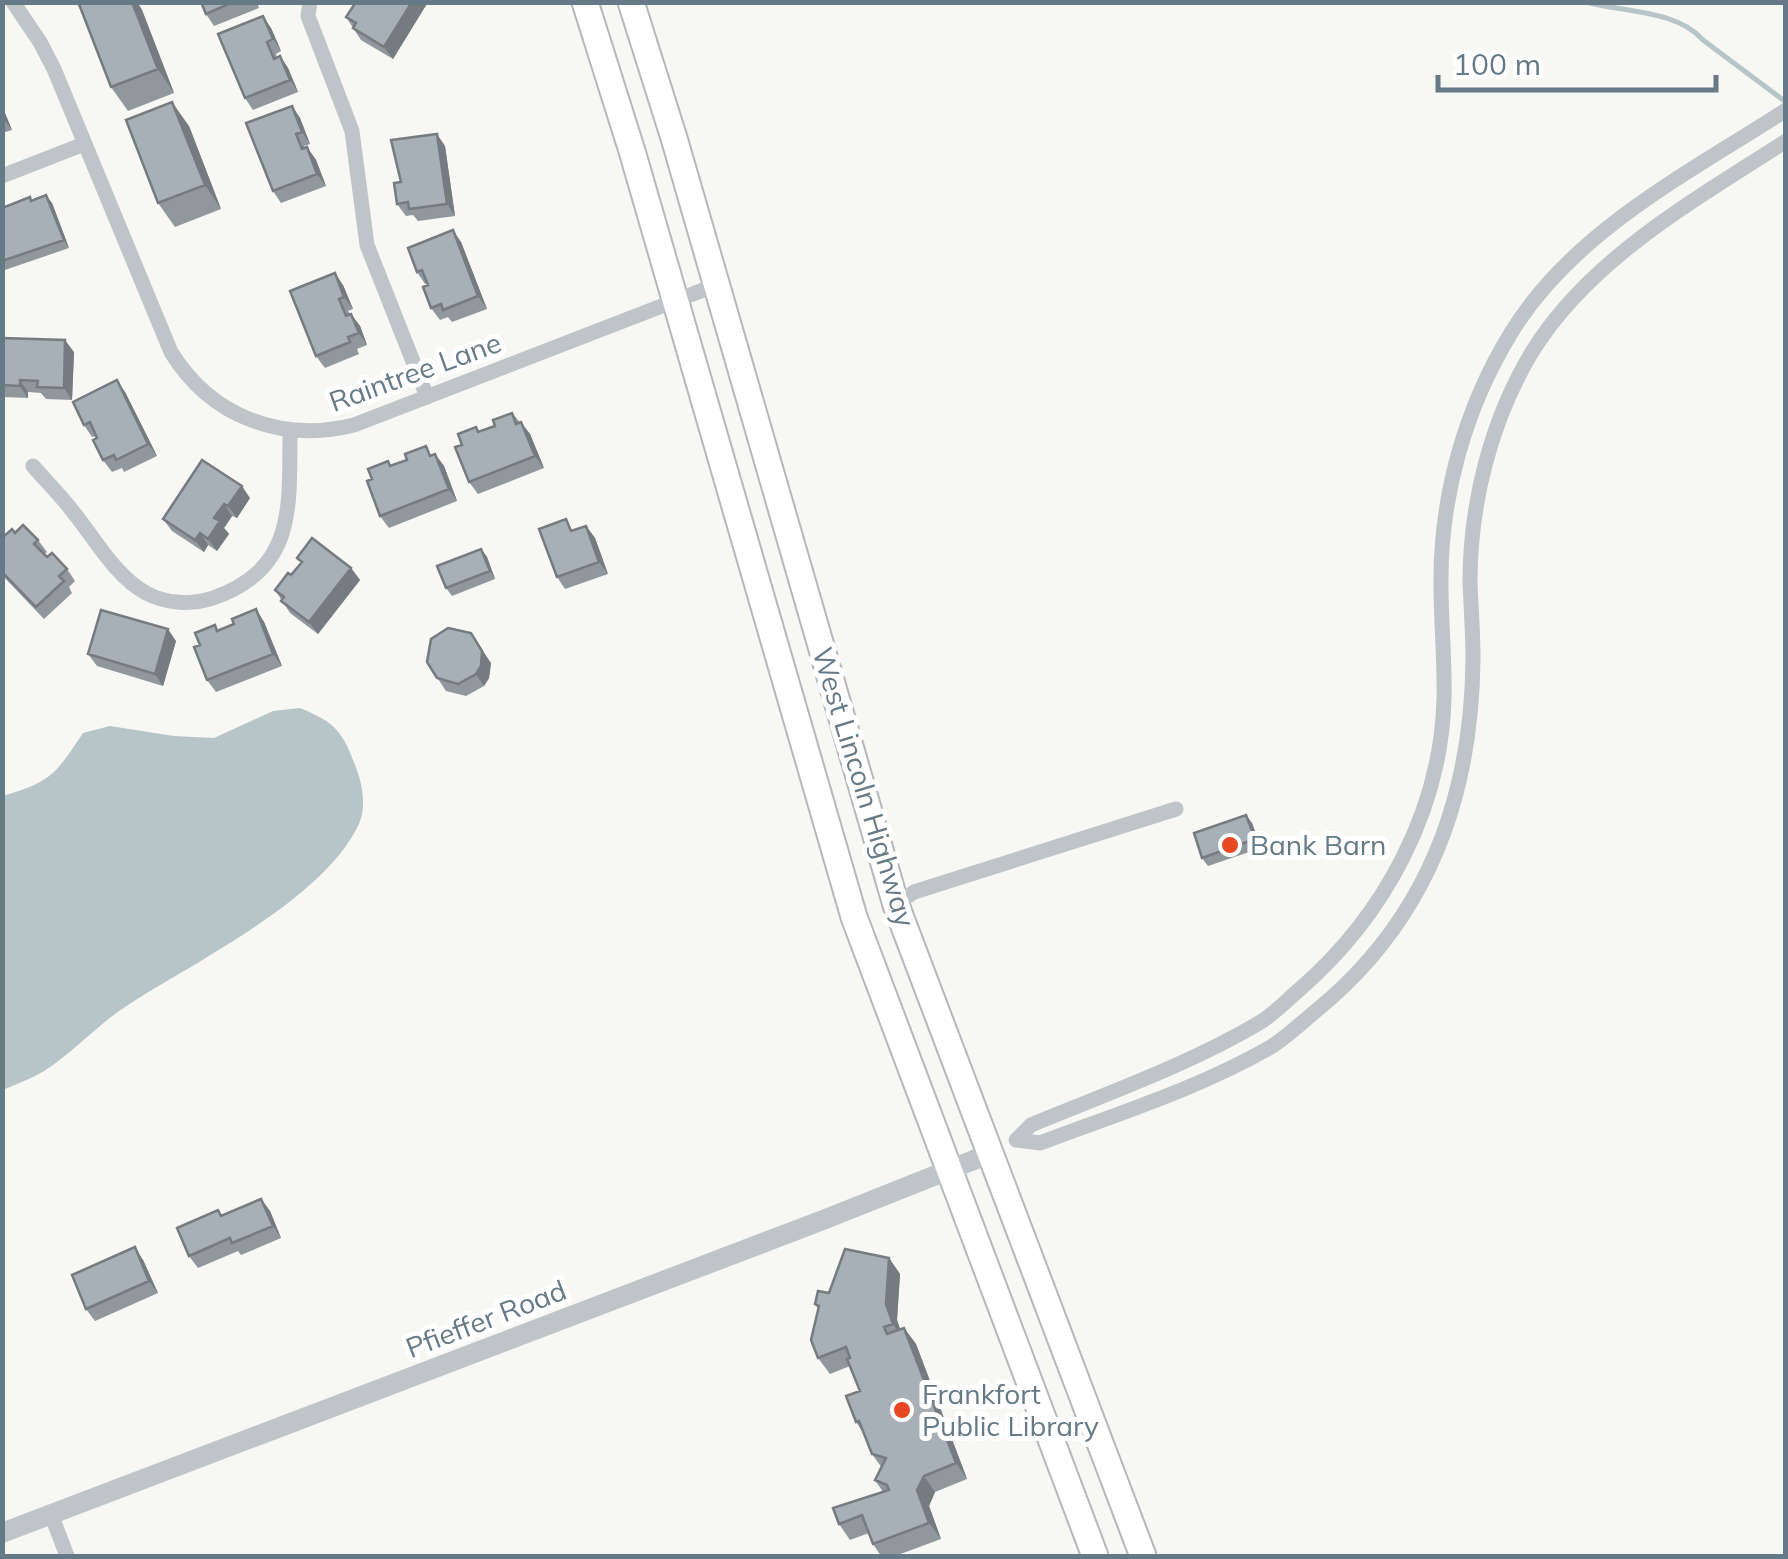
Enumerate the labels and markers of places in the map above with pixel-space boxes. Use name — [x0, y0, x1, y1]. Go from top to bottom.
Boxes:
place label: Bank Barn — [1250, 827, 1386, 862]
marker: Bank Barn — [1219, 834, 1241, 856]
place label: Frankfort Public Library — [922, 1376, 1099, 1443]
marker: Frankfort Public Library — [891, 1399, 913, 1421]

